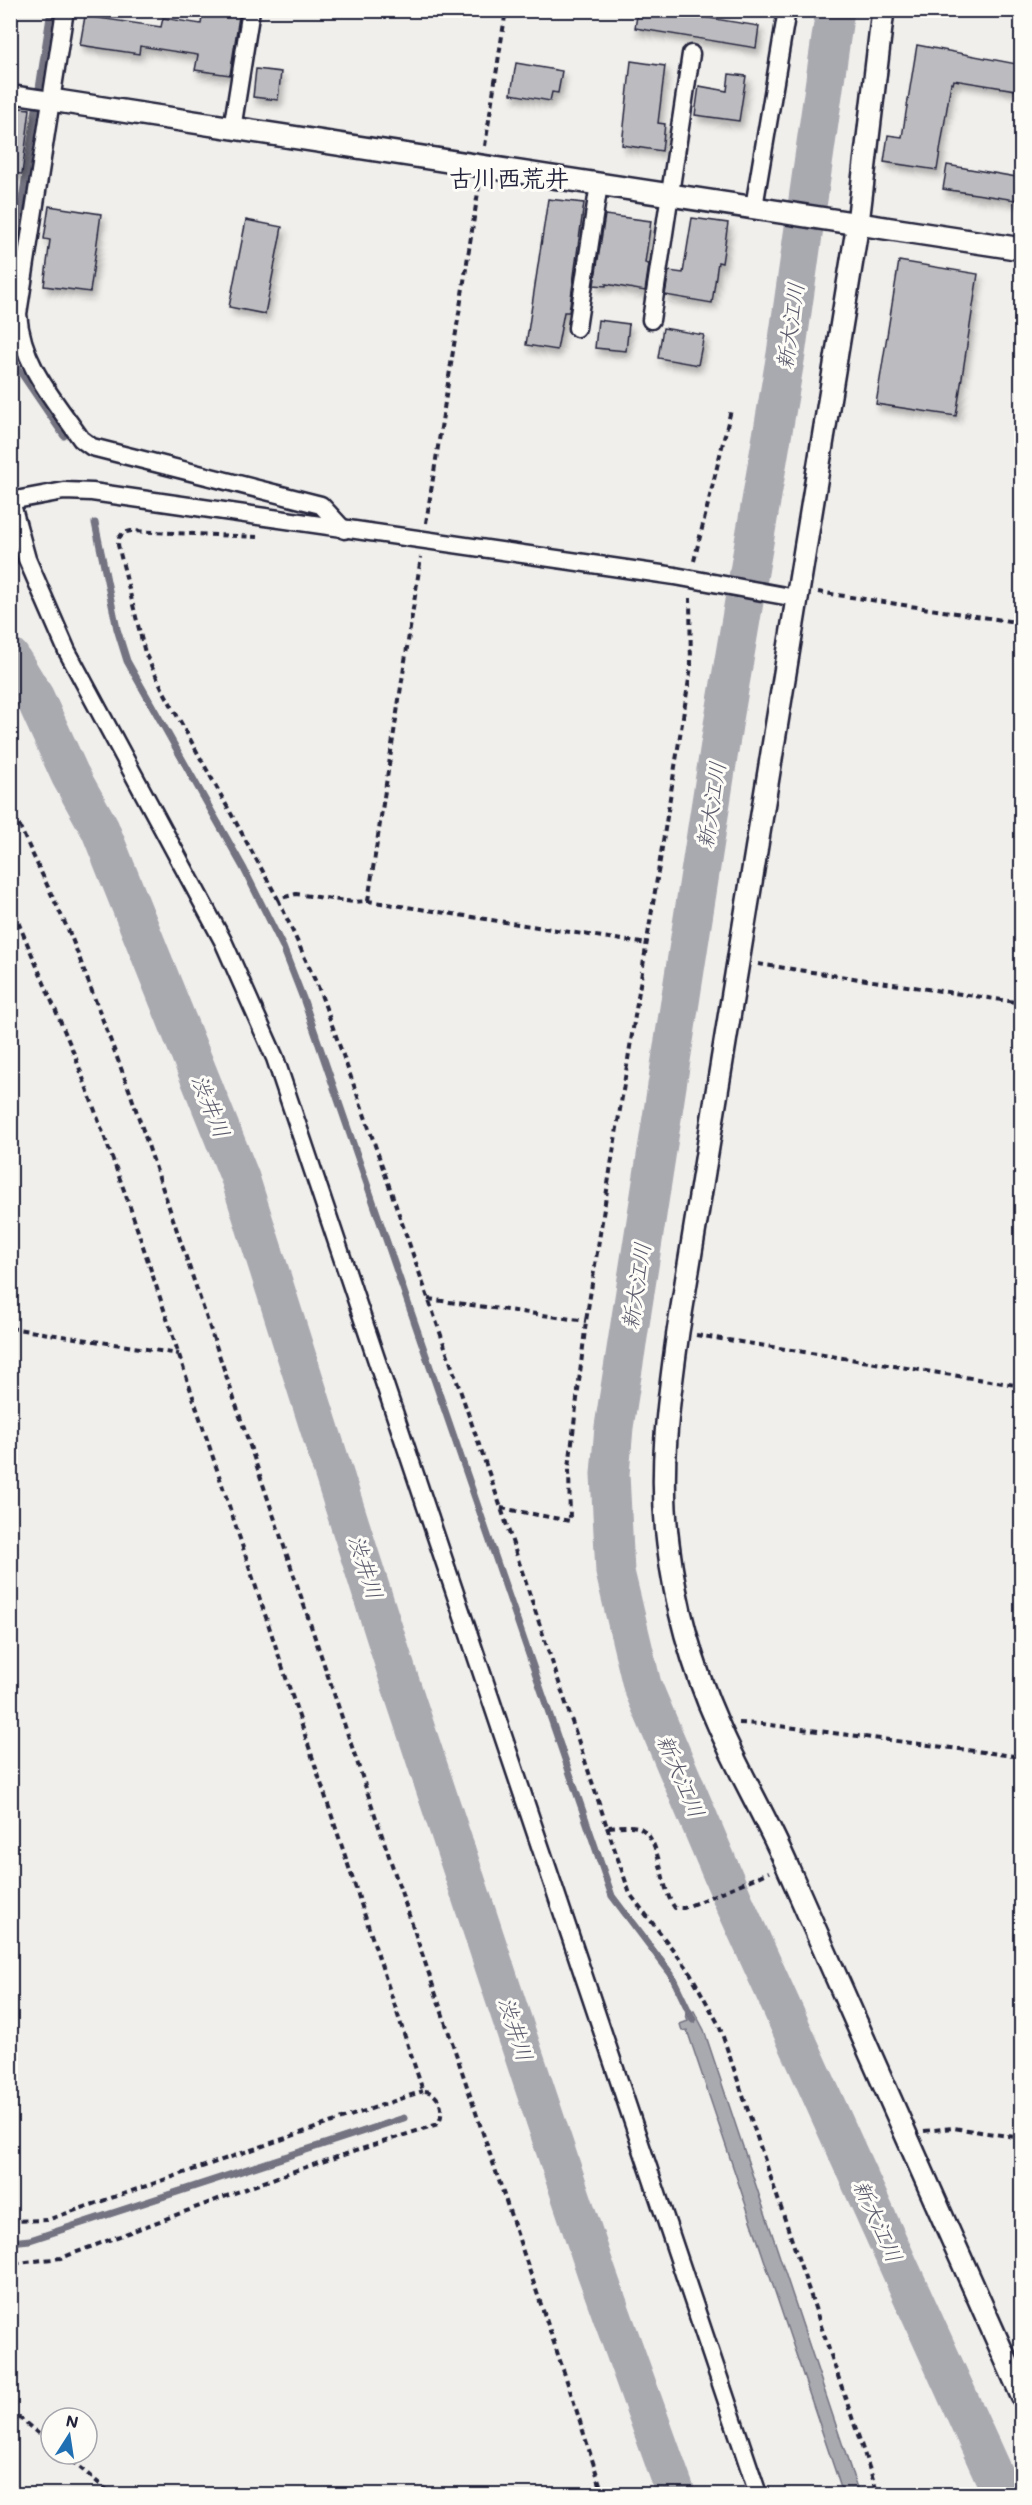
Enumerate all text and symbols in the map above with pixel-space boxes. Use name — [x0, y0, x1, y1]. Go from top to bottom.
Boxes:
district label: 古川西荒井 — [449, 162, 569, 193]
water label: 新大江川 — [769, 280, 810, 372]
water label: 新大江川 — [689, 759, 732, 851]
water label: 渋井川 — [186, 1070, 237, 1142]
water label: 新大江川 — [614, 1240, 657, 1332]
water label: 渋井川 — [342, 1531, 390, 1603]
water label: 新大江川 — [651, 1730, 712, 1822]
water label: 渋井川 — [492, 1993, 540, 2065]
water label: 新大江川 — [847, 2175, 910, 2267]
north arrow — [39, 2406, 99, 2466]
text: N — [64, 2409, 80, 2432]

